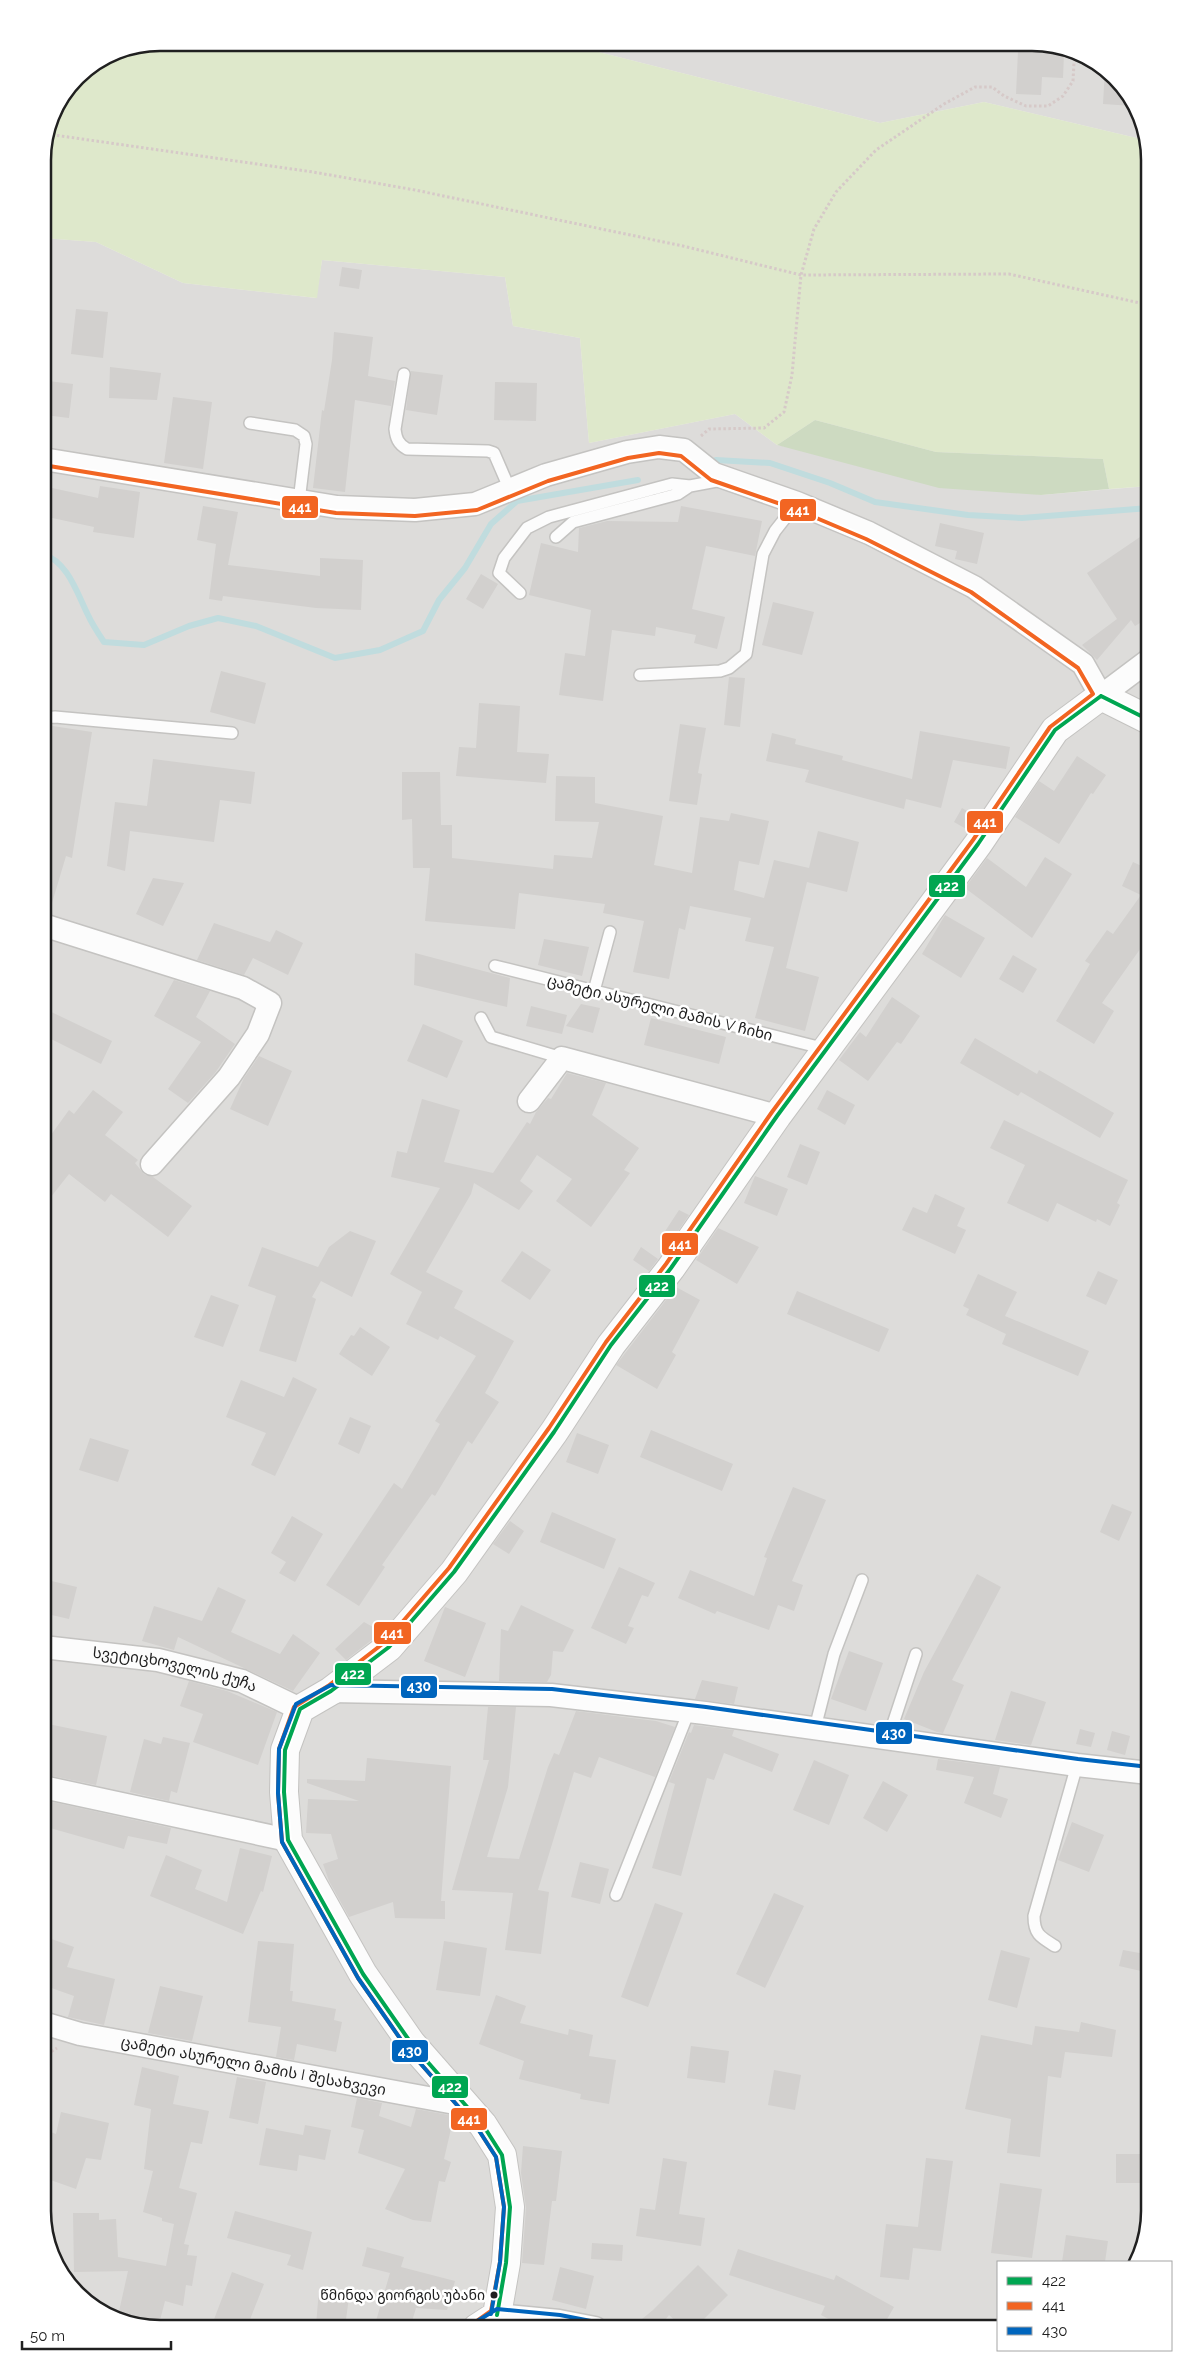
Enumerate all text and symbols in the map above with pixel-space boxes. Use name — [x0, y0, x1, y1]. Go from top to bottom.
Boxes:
line badge: 441 — [281, 495, 319, 519]
line badge: 441 — [779, 498, 817, 522]
text: 441 — [289, 499, 312, 515]
text: 441 — [787, 502, 810, 518]
line badge: 441 — [966, 810, 1004, 834]
text: 441 — [974, 814, 997, 830]
line badge: 422 — [928, 874, 966, 898]
text: 422 — [935, 878, 959, 894]
street label: ცამეტი ასურელი მამის V ჩიხი — [545, 971, 775, 1045]
line badge: 441 — [661, 1232, 699, 1256]
text: 441 — [669, 1236, 692, 1252]
line badge: 422 — [638, 1274, 676, 1298]
text: 422 — [645, 1278, 669, 1294]
line badge: 441 — [373, 1621, 412, 1645]
text: 441 — [381, 1625, 404, 1641]
street label: სვეტიცხოველის ქუჩა — [92, 1644, 260, 1696]
line badge: 422 — [334, 1662, 372, 1686]
text: 422 — [341, 1666, 365, 1682]
line badge: 430 — [400, 1675, 438, 1699]
text: 430 — [407, 1678, 431, 1694]
line badge: 430 — [875, 1721, 913, 1745]
text: 430 — [882, 1725, 906, 1741]
street label: ცამეტი ასურელი მამის I შესახვევი — [120, 2033, 387, 2099]
line badge: 430 — [391, 2039, 429, 2063]
text: 430 — [398, 2043, 422, 2059]
line badge: 422 — [431, 2075, 469, 2099]
text: 422 — [438, 2079, 462, 2095]
line badge: 441 — [450, 2107, 488, 2131]
text: 441 — [458, 2111, 481, 2127]
legend — [997, 2261, 1172, 2351]
text: 422 — [1042, 2272, 1066, 2290]
place label: წმინდა გიორგის უბანი — [320, 2287, 485, 2304]
marker: წმინდა გიორგის უბანი — [489, 2290, 499, 2300]
text: 441 — [1042, 2297, 1065, 2315]
scale bar — [22, 2318, 171, 2350]
text: 430 — [1042, 2322, 1067, 2340]
text: 50 m — [30, 2327, 65, 2345]

